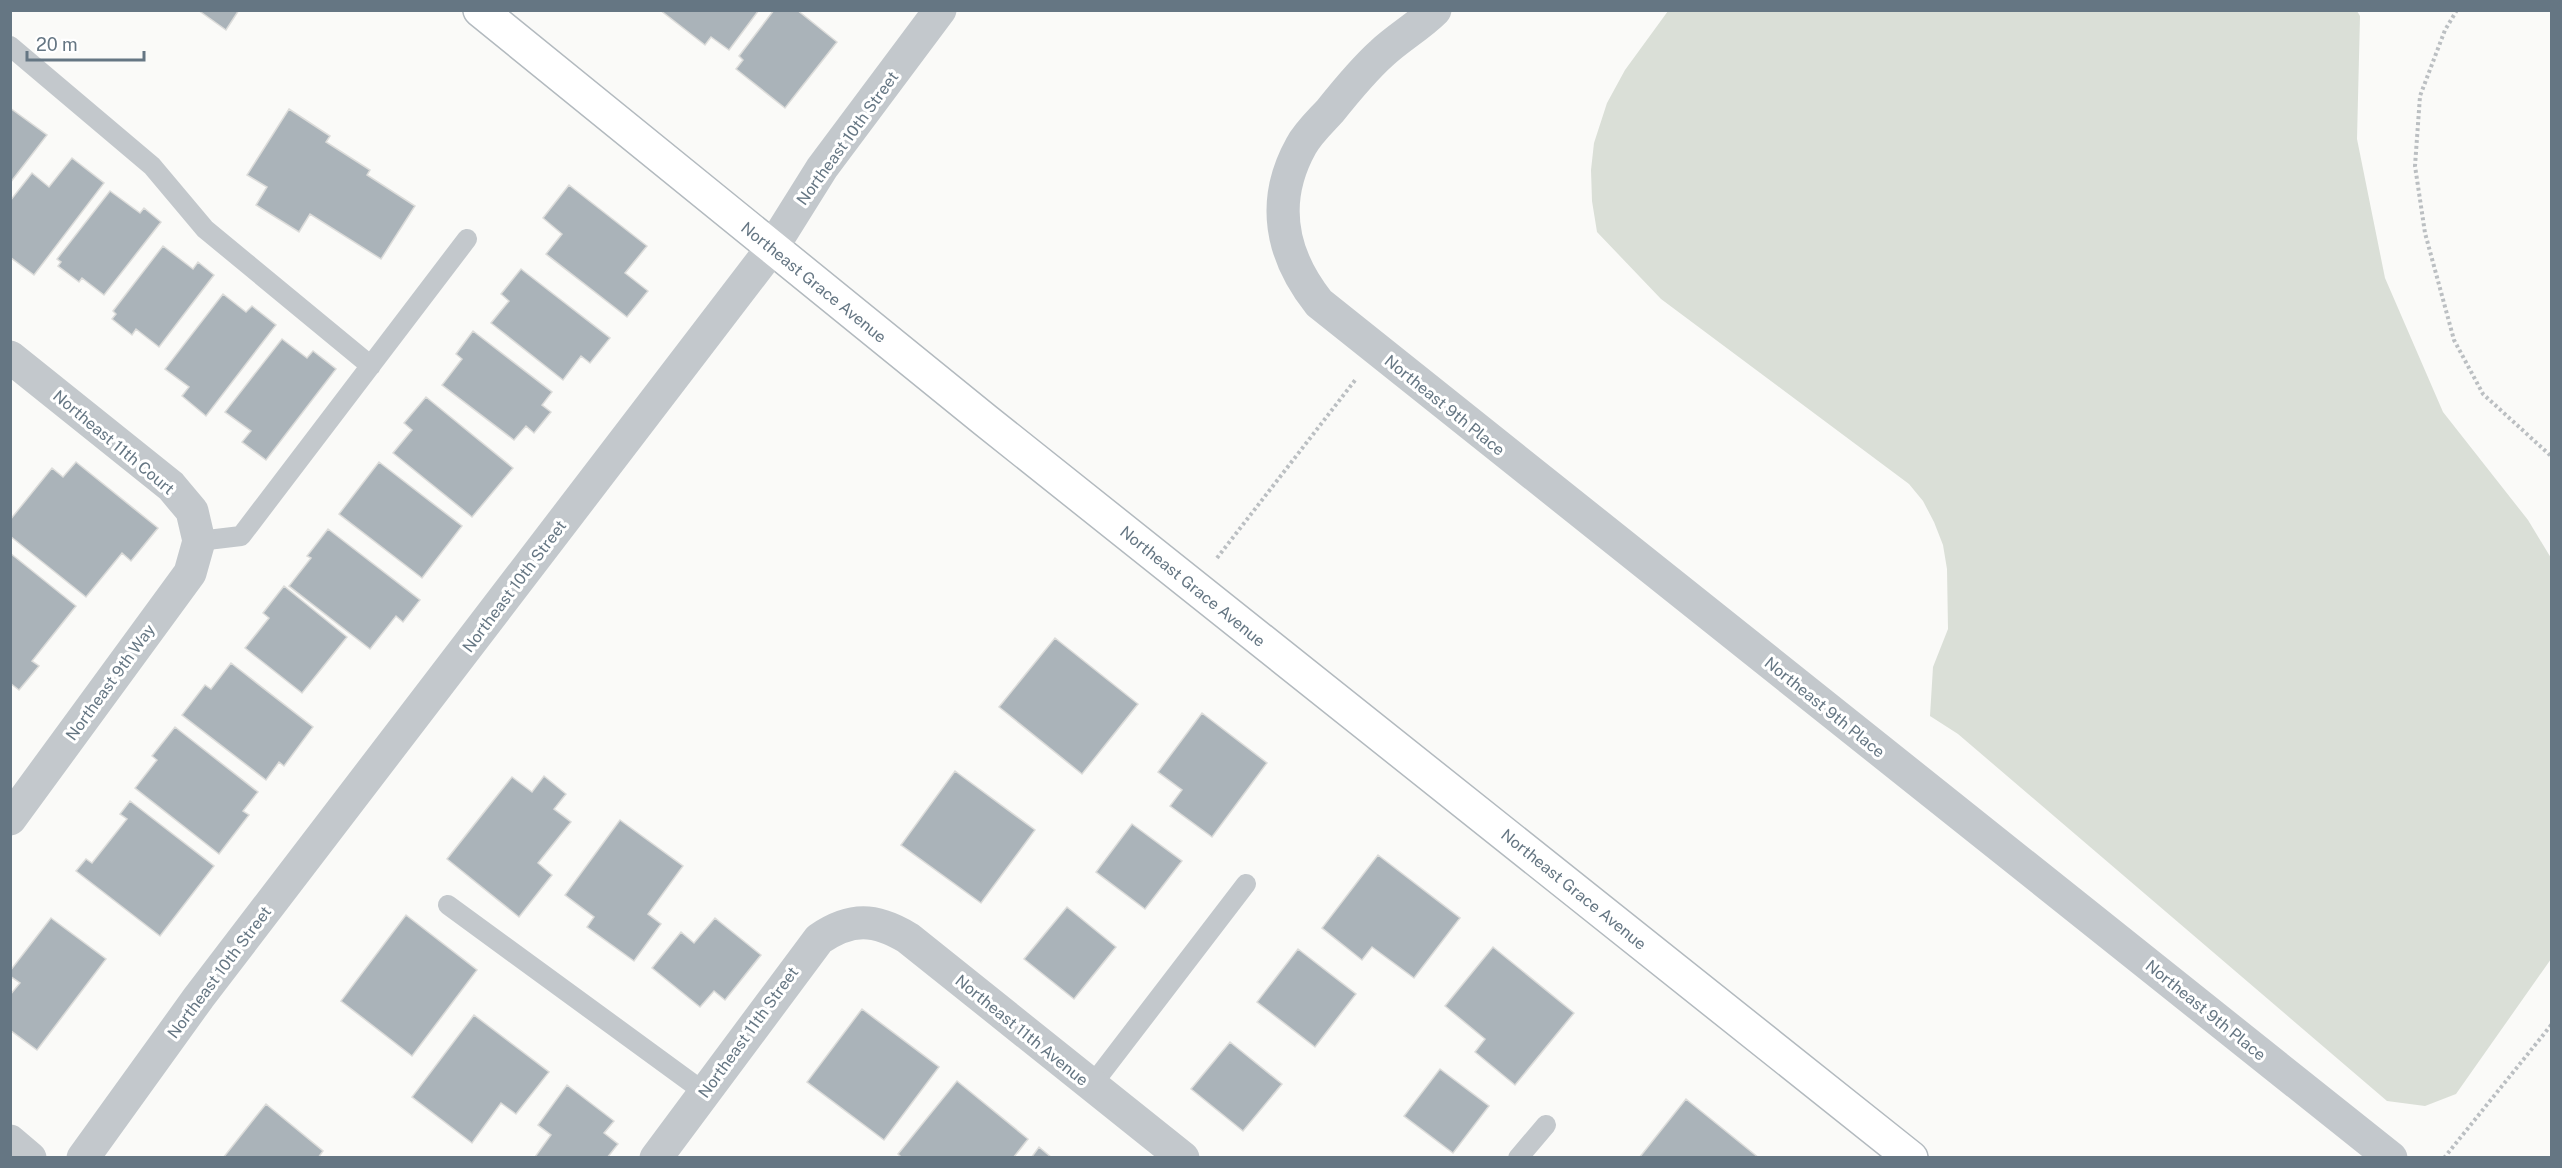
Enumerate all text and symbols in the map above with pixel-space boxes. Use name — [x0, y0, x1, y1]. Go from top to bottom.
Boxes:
scale bar — [27, 24, 144, 62]
text: 20 m — [36, 34, 78, 55]
street label: Northeast 10th Street — [793, 68, 902, 209]
street label: Northeast Grace Avenue — [737, 218, 890, 347]
street label: Northeast 9th Place — [1381, 351, 1509, 460]
street label: Northeast 11th Court — [49, 386, 178, 499]
street label: Northeast 10th Street — [458, 516, 570, 656]
street label: Northeast Grace Avenue — [1116, 522, 1269, 651]
street label: Northeast 9th Way — [62, 620, 159, 744]
street label: Northeast 9th Place — [1761, 653, 1889, 762]
street label: Northeast Grace Avenue — [1497, 825, 1650, 954]
street label: Northeast 10th Street — [163, 902, 275, 1042]
street label: Northeast 9th Place — [2142, 956, 2270, 1065]
street label: Northeast 11th Street — [694, 963, 802, 1102]
street label: Northeast 11th Avenue — [951, 971, 1092, 1090]

